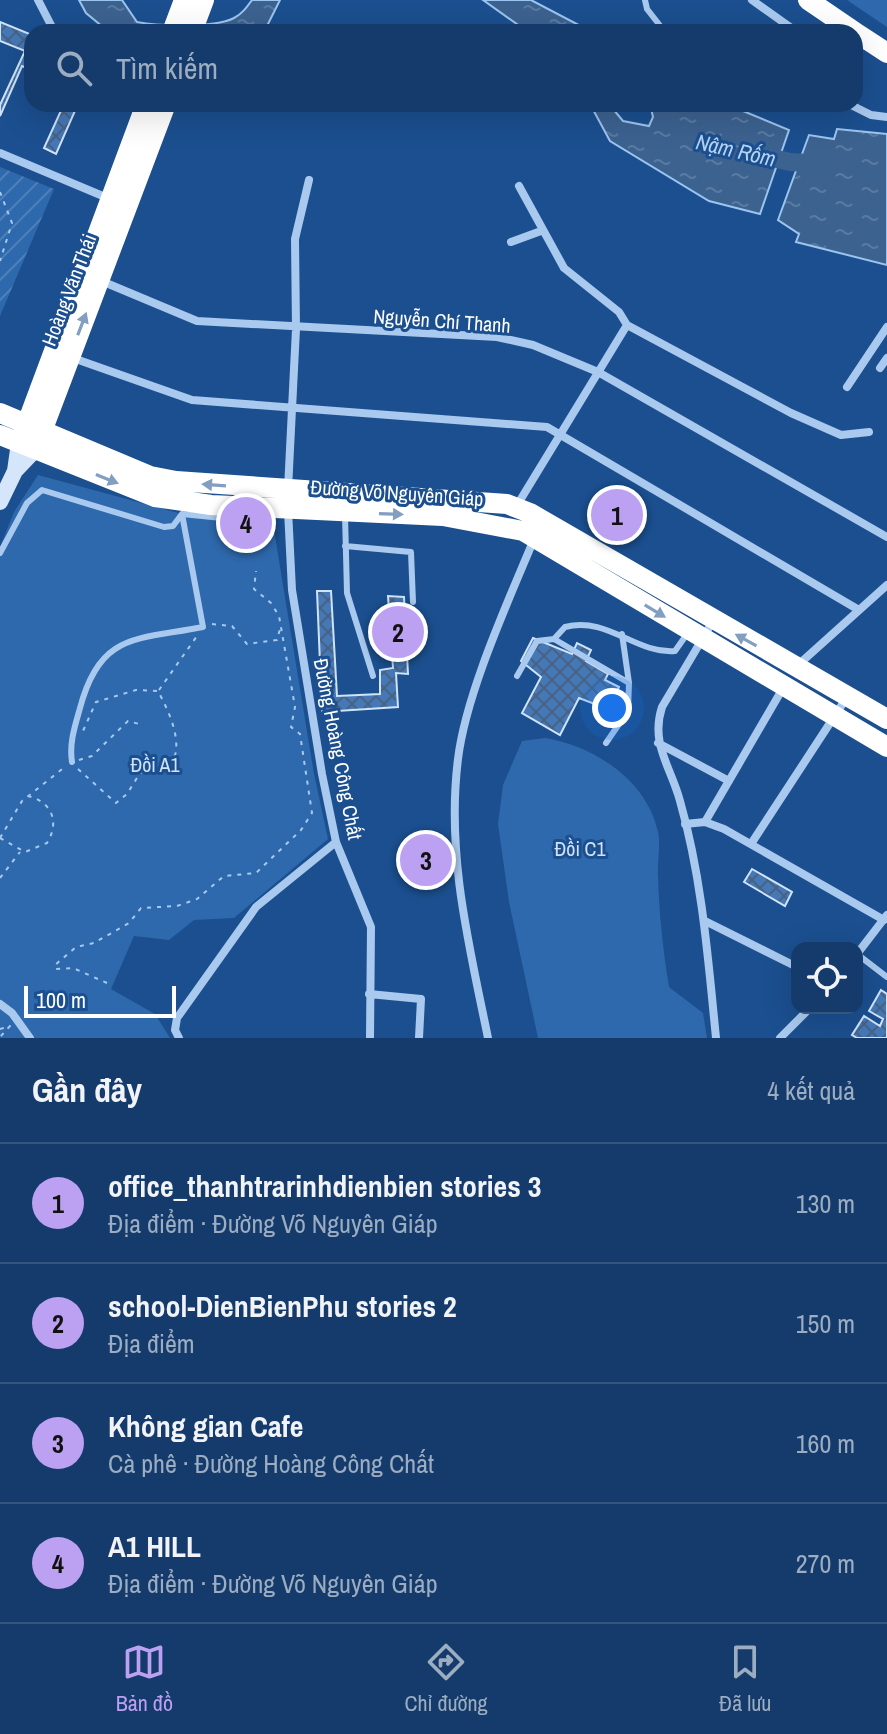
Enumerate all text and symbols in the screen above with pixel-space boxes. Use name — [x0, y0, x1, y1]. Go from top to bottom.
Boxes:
search box — [24, 24, 863, 112]
icon: search — [52, 46, 96, 90]
text: Tìm kiếm — [116, 48, 218, 88]
water label: Nậm Rốm — [693, 126, 779, 174]
street label: Hoàng Văn Thái — [35, 230, 102, 350]
street label: Nguyễn Chí Thanh — [373, 302, 512, 339]
one-way arrow — [76, 312, 89, 336]
one-way arrow — [95, 473, 119, 486]
street label: Đường Võ Nguyên Giáp — [310, 473, 484, 512]
one-way arrow — [201, 478, 226, 491]
pin: 1 — [591, 485, 643, 545]
pin: 4 — [220, 493, 272, 553]
one-way arrow — [379, 508, 404, 521]
pin: 2 — [372, 602, 424, 662]
one-way arrow — [644, 604, 666, 618]
one-way arrow — [734, 633, 757, 647]
street label: Đường Hoàng Công Chất — [308, 656, 369, 842]
your location — [592, 688, 632, 728]
park label: Đồi A1 — [130, 751, 180, 778]
pin: 3 — [400, 830, 452, 890]
park label: Đồi C1 — [554, 835, 606, 862]
map controls — [791, 942, 863, 1014]
button: locate — [791, 942, 863, 1014]
scale bar — [24, 982, 176, 1018]
text: 100 m — [36, 985, 86, 1015]
text: Gần đây — [32, 1067, 142, 1113]
text: 4 kết quả — [767, 1073, 855, 1108]
text: office_thanhtrarinhdienbien stories 3 — [108, 1166, 541, 1206]
text: 1 — [52, 1186, 64, 1221]
text: 130 m — [796, 1186, 855, 1221]
text: Địa điểm · Đường Võ Nguyên Giáp — [108, 1206, 438, 1241]
text: school-DienBienPhu stories 2 — [108, 1286, 457, 1326]
text: 2 — [52, 1306, 64, 1341]
text: 150 m — [796, 1306, 855, 1341]
text: Địa điểm — [108, 1326, 195, 1361]
text: Không gian Cafe — [108, 1406, 303, 1446]
text: 3 — [52, 1426, 64, 1461]
text: 160 m — [796, 1426, 855, 1461]
text: Cà phê · Đường Hoàng Công Chất — [108, 1446, 434, 1481]
text: A1 HILL — [108, 1526, 201, 1566]
text: 4 — [52, 1546, 64, 1581]
text: 270 m — [796, 1546, 855, 1581]
text: Địa điểm · Đường Võ Nguyên Giáp — [108, 1566, 438, 1601]
tab: Bản đồ — [116, 1640, 173, 1718]
tab: Chỉ đường — [404, 1640, 488, 1718]
tab: Đã lưu — [719, 1640, 771, 1718]

